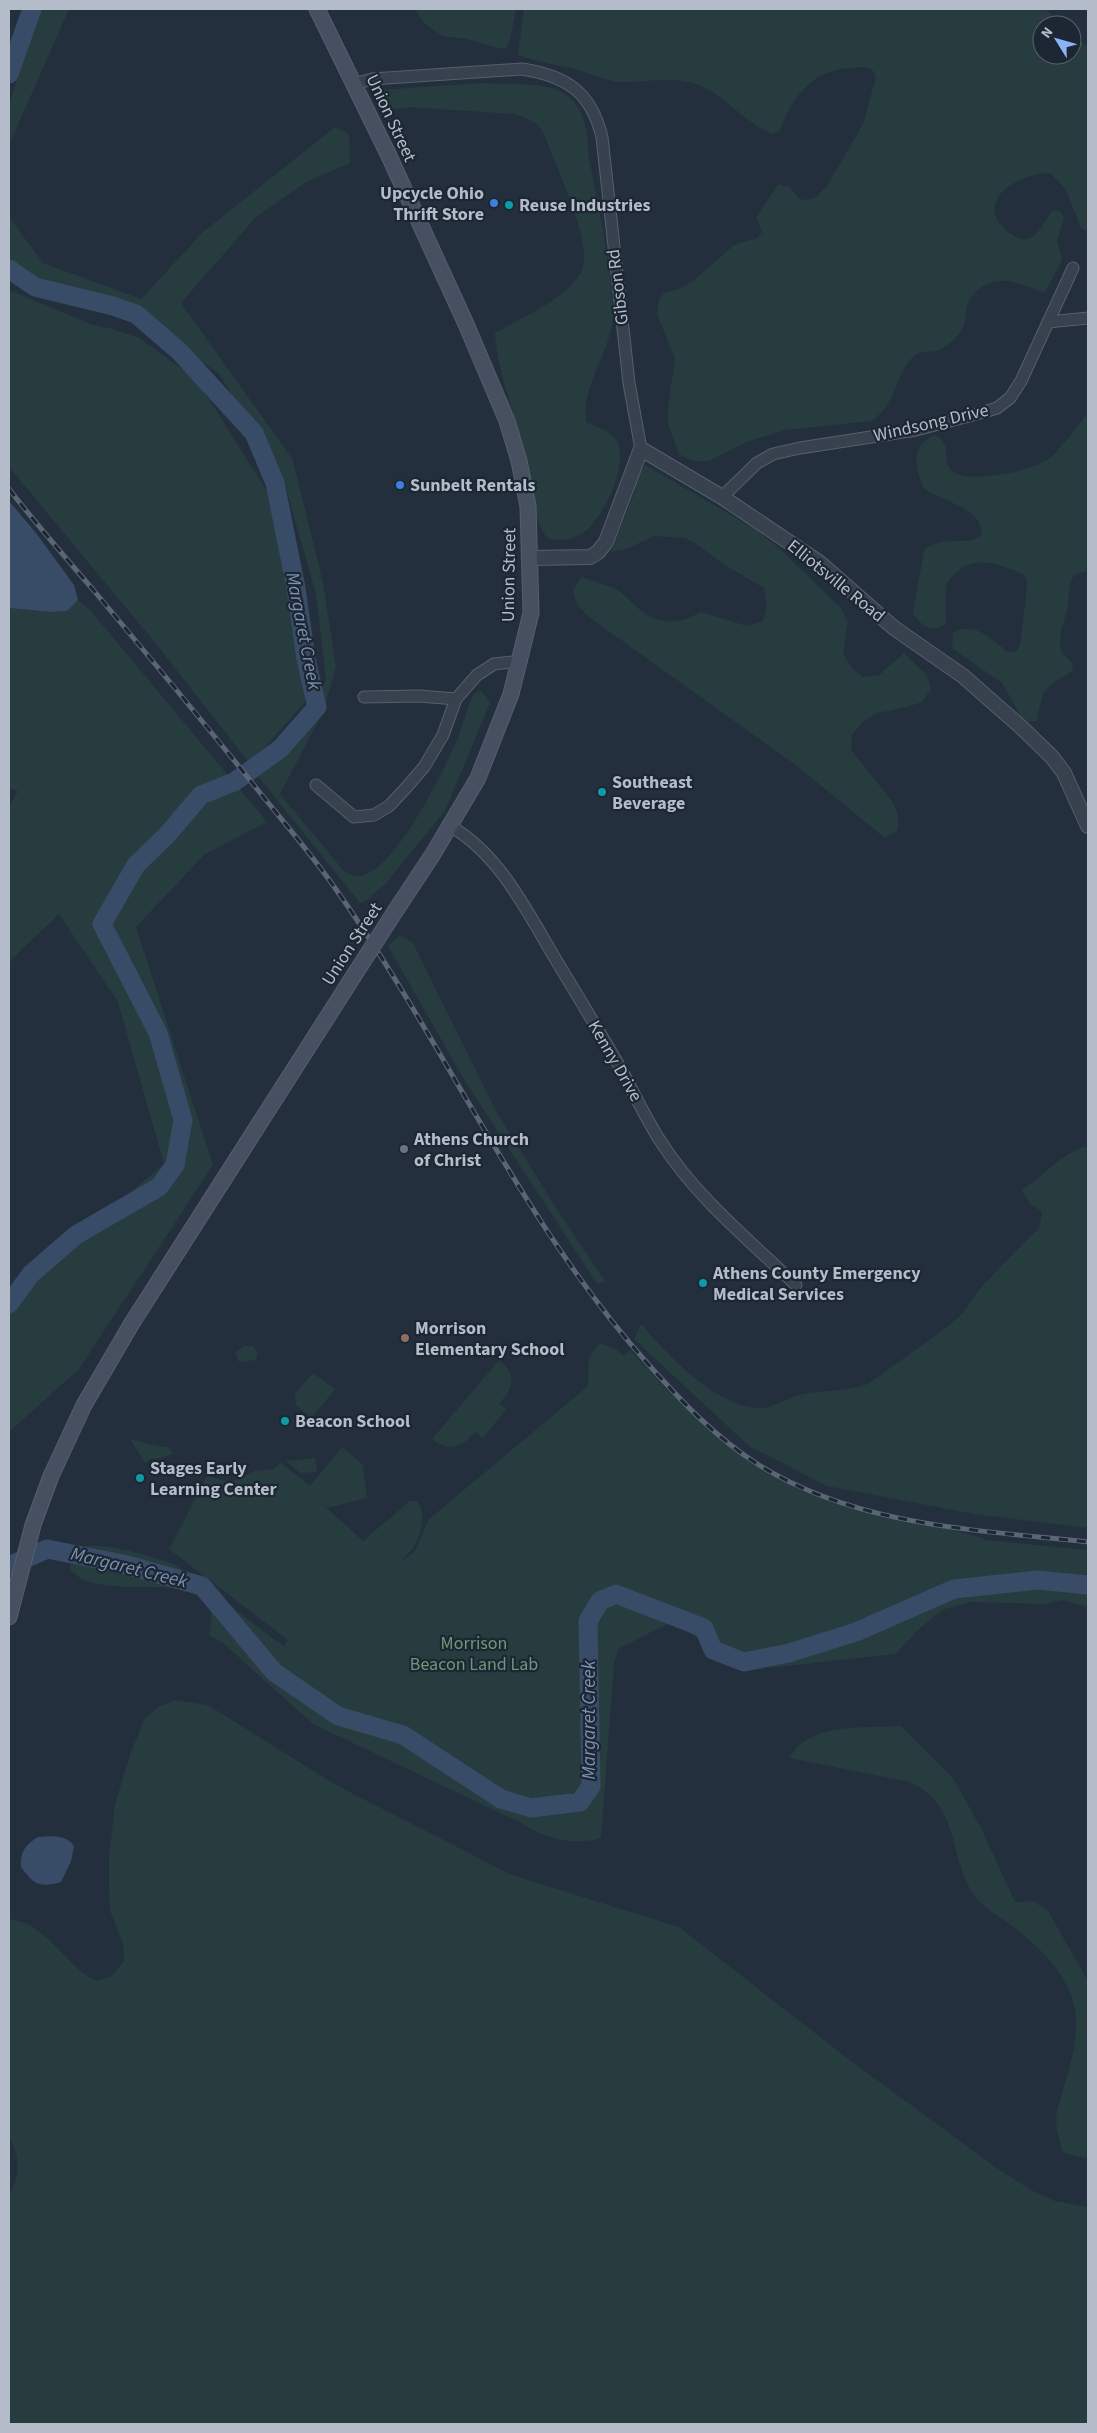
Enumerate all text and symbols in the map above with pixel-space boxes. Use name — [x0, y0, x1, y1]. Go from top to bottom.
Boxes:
north arrow — [1032, 15, 1082, 65]
text: N — [1037, 23, 1058, 43]
street label: Union Street — [360, 70, 422, 166]
place label: Upcycle Ohio Thrift Store — [380, 181, 484, 227]
place label: Reuse Industries — [519, 193, 651, 218]
marker: Upcycle Ohio Thrift Store — [488, 197, 500, 209]
marker: Reuse Industries — [503, 199, 515, 211]
street label: Gibson Rd — [601, 248, 635, 326]
street label: Windsong Drive — [871, 398, 991, 448]
place label: Sunbelt Rentals — [410, 473, 535, 498]
marker: Sunbelt Rentals — [394, 479, 406, 491]
street label: Union Street — [496, 528, 522, 622]
street label: Elliotsville Road — [782, 534, 890, 628]
water label: Margaret Creek — [278, 570, 328, 693]
place label: Southeast Beverage — [612, 770, 693, 816]
marker: Southeast Beverage — [596, 786, 608, 798]
street label: Union Street — [316, 898, 388, 990]
street label: Kenny Drive — [582, 1016, 648, 1106]
place label: Athens Church of Christ — [413, 1127, 529, 1173]
marker: Athens Church of Christ — [398, 1143, 410, 1155]
place label: Athens County Emergency Medical Services — [712, 1261, 921, 1307]
marker: Athens County Emergency Medical Services — [697, 1277, 709, 1289]
place label: Morrison Elementary School — [415, 1316, 565, 1362]
marker: Morrison Elementary School — [399, 1332, 411, 1344]
place label: Beacon School — [295, 1409, 410, 1434]
marker: Beacon School — [279, 1415, 291, 1427]
place label: Stages Early Learning Center — [150, 1456, 278, 1502]
marker: Stages Early Learning Center — [134, 1472, 146, 1484]
water label: Margaret Creek — [68, 1540, 191, 1596]
park label: Morrison Beacon Land Lab — [410, 1631, 538, 1677]
water label: Margaret Creek — [576, 1659, 603, 1780]

